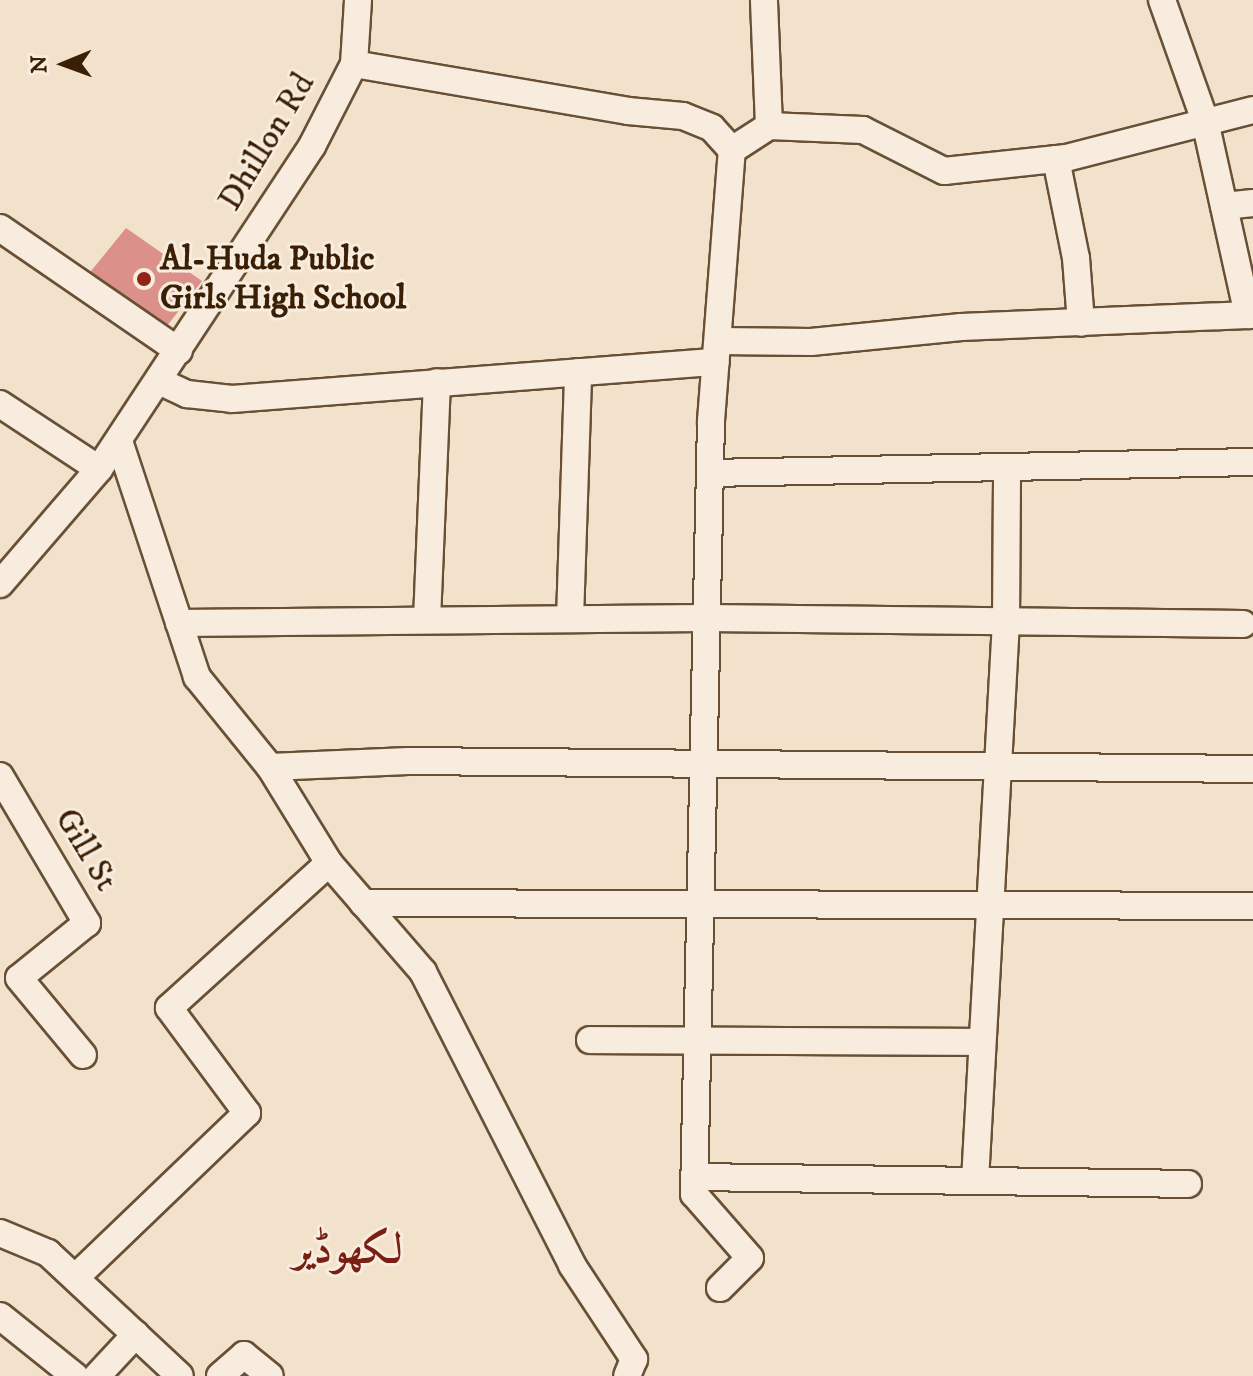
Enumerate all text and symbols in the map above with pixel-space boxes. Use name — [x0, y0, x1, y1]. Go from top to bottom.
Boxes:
north arrow — [24, 24, 104, 104]
text: N — [26, 55, 53, 74]
street label: Dhillon Rd — [210, 66, 324, 218]
place label: Al-Huda Public Girls High School — [160, 239, 406, 318]
marker: Al-Huda Public Girls High School — [135, 270, 153, 288]
street label: Gill St — [46, 801, 126, 899]
district label: لکھوڈیر — [293, 1225, 403, 1275]

